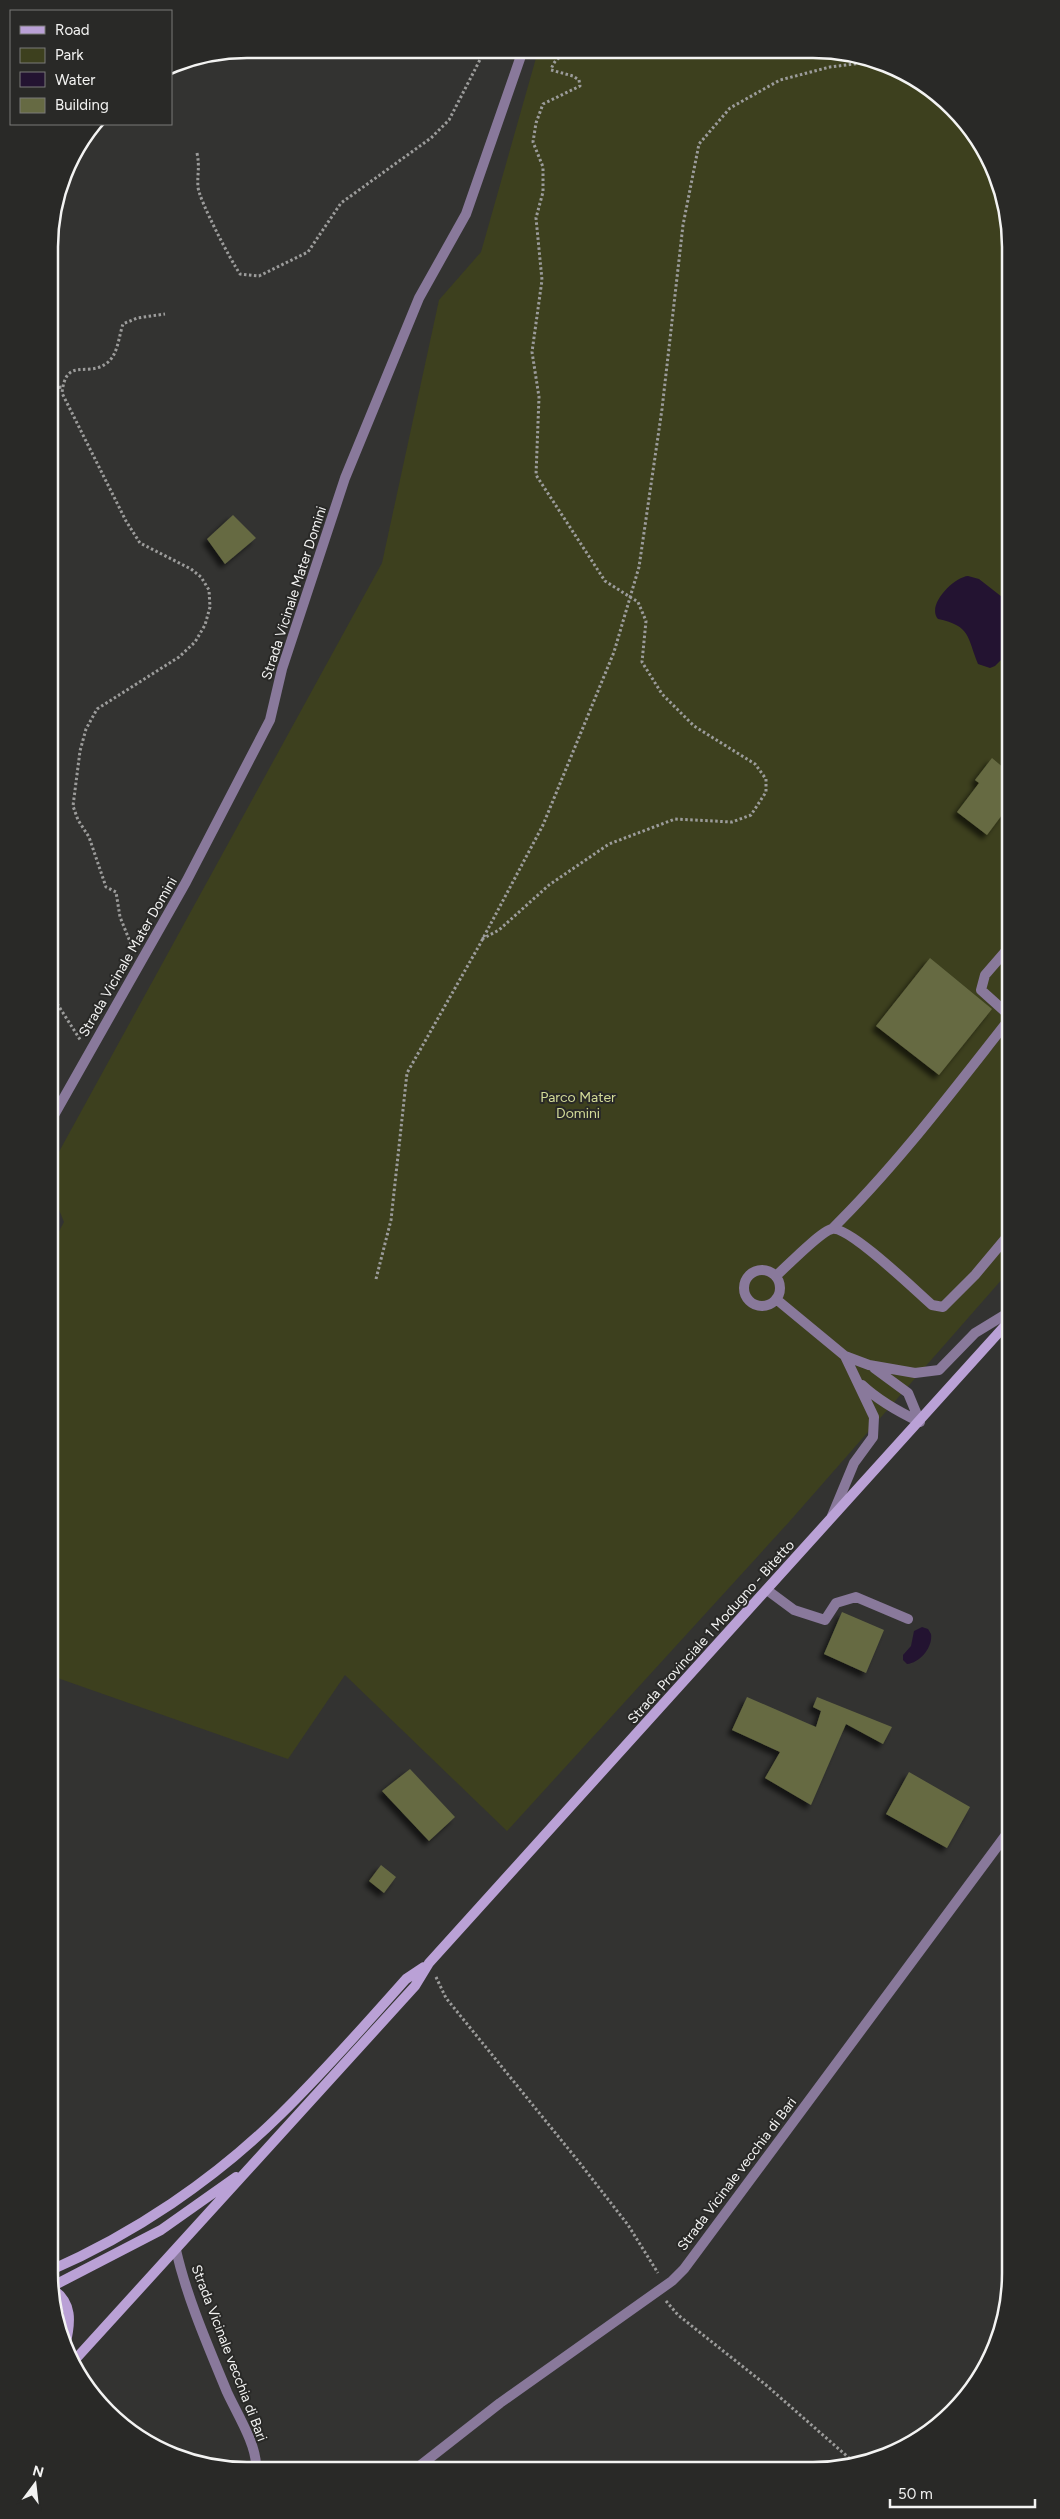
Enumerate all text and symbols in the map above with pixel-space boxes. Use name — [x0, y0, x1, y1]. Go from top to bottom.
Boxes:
legend — [10, 10, 172, 125]
text: Road — [55, 21, 90, 39]
text: Park — [55, 46, 84, 64]
text: Water — [55, 71, 95, 89]
text: Building — [55, 96, 109, 114]
street label: Strada Vicinale Mater Domini — [258, 504, 330, 682]
street label: Strada Vicinale Mater Domini — [75, 874, 181, 1040]
park label: Parco Mater Domini — [540, 1089, 616, 1122]
street label: Strada Provinciale 1 Modugno - Bitetto — [624, 1537, 798, 1727]
street label: Strada Vicinale vecchia di Bari — [674, 2094, 800, 2254]
street label: Strada Vicinale vecchia di Bari — [187, 2262, 271, 2444]
north arrow — [10, 2459, 60, 2509]
text: N — [31, 2462, 46, 2482]
scale bar — [890, 2476, 1035, 2508]
text: 50 m — [898, 2485, 933, 2503]

